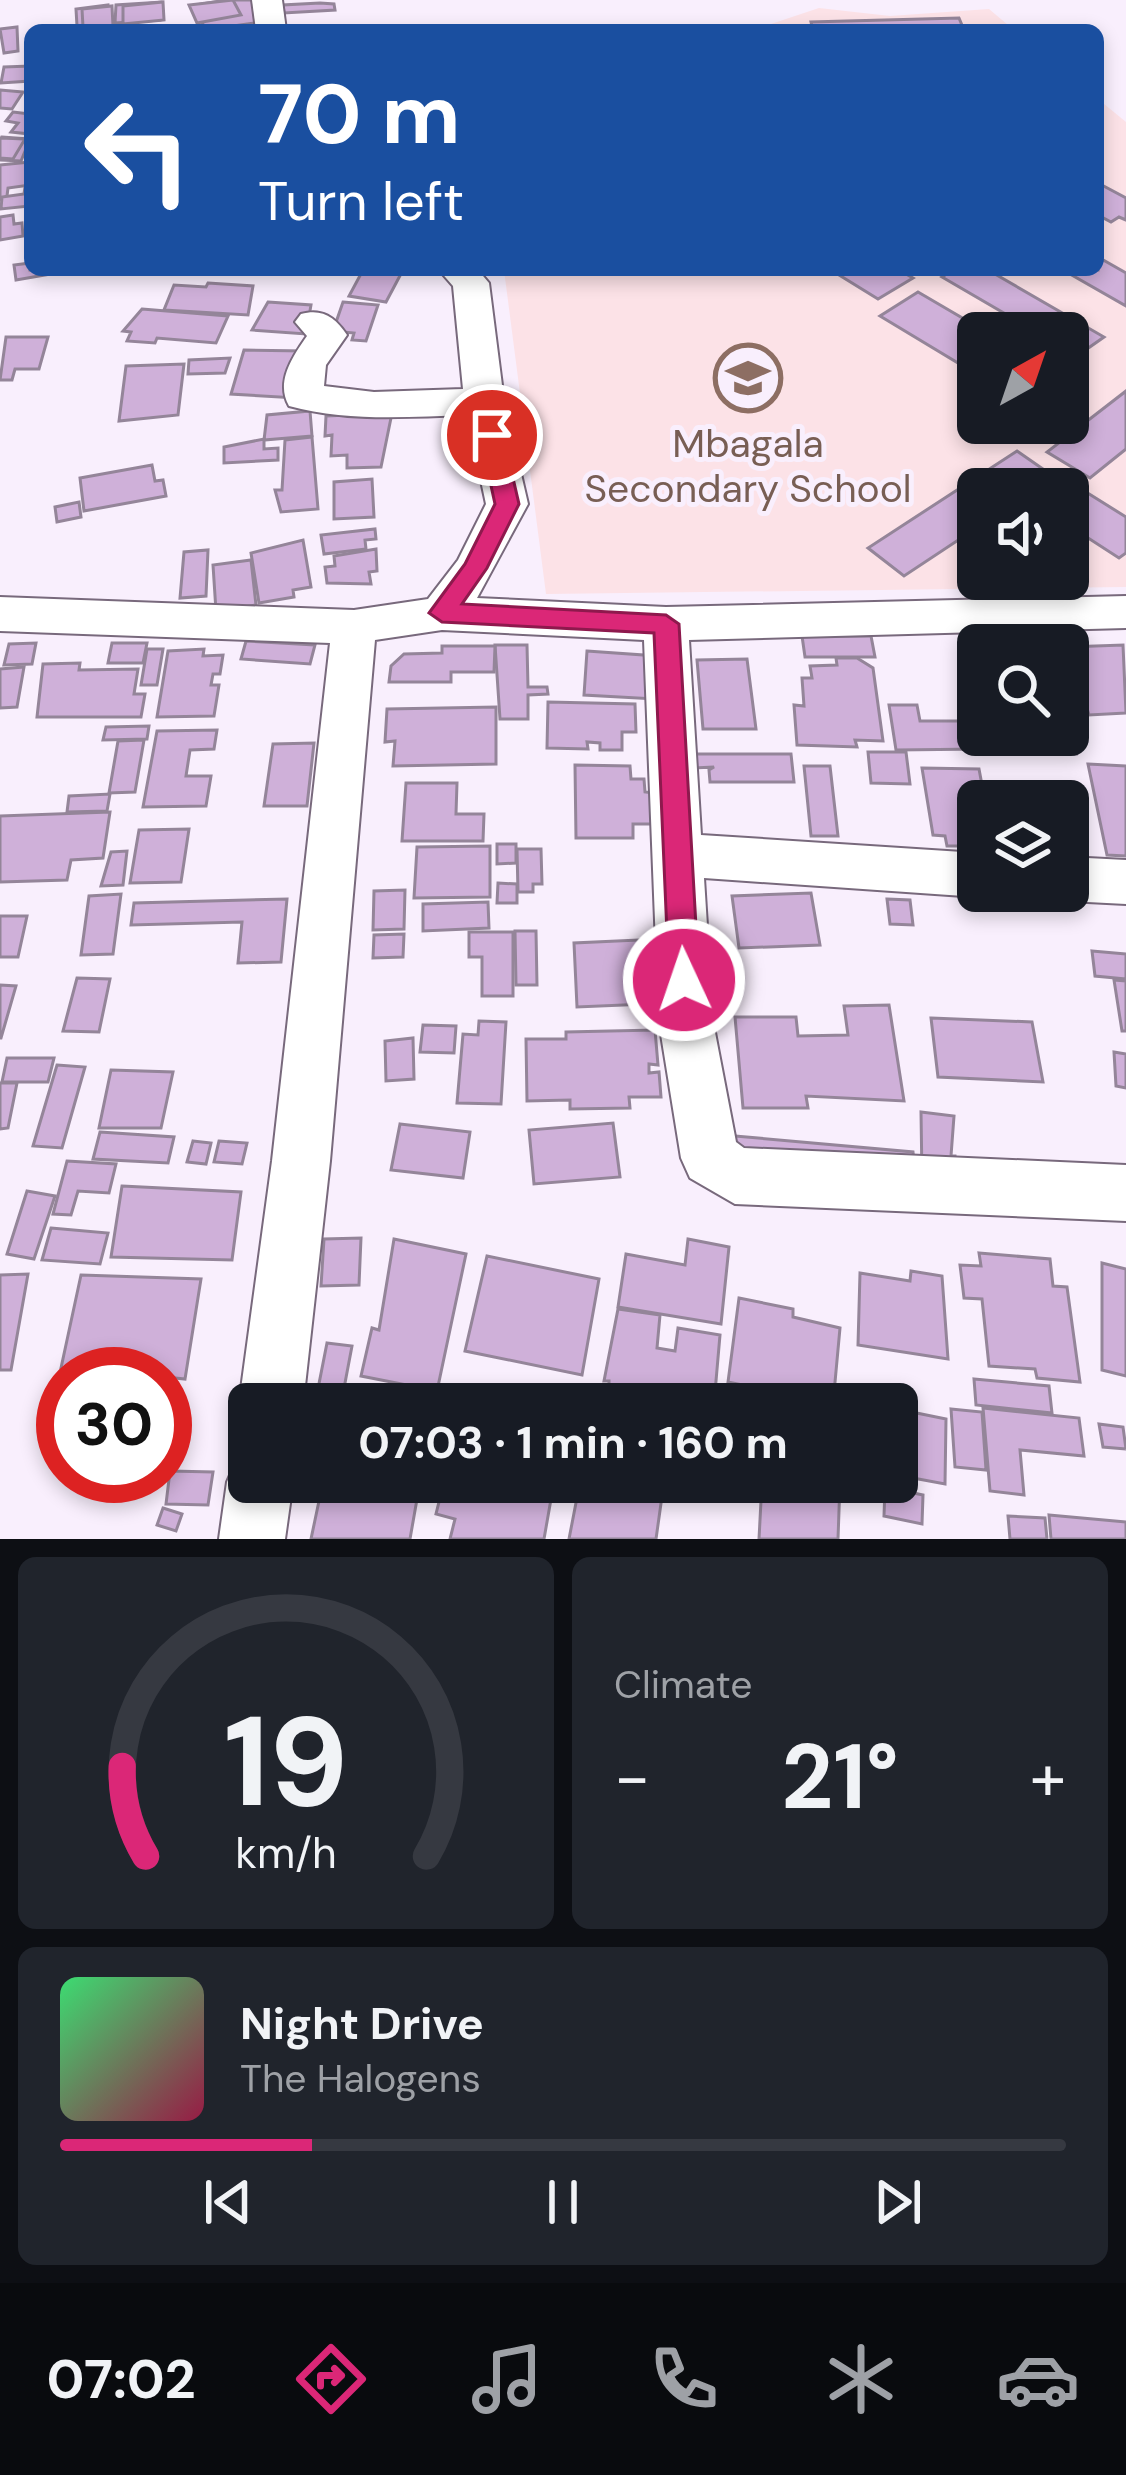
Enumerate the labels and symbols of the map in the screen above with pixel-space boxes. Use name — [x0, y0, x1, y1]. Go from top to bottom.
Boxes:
north arrow — [957, 312, 1089, 444]
school or university icon: Mbagala Secondary School — [713, 343, 783, 413]
pin — [441, 384, 543, 486]
place label: Mbagala Secondary School — [584, 418, 912, 514]
position arrow — [621, 917, 747, 1043]
speed limit sign: 30 — [36, 1347, 192, 1503]

